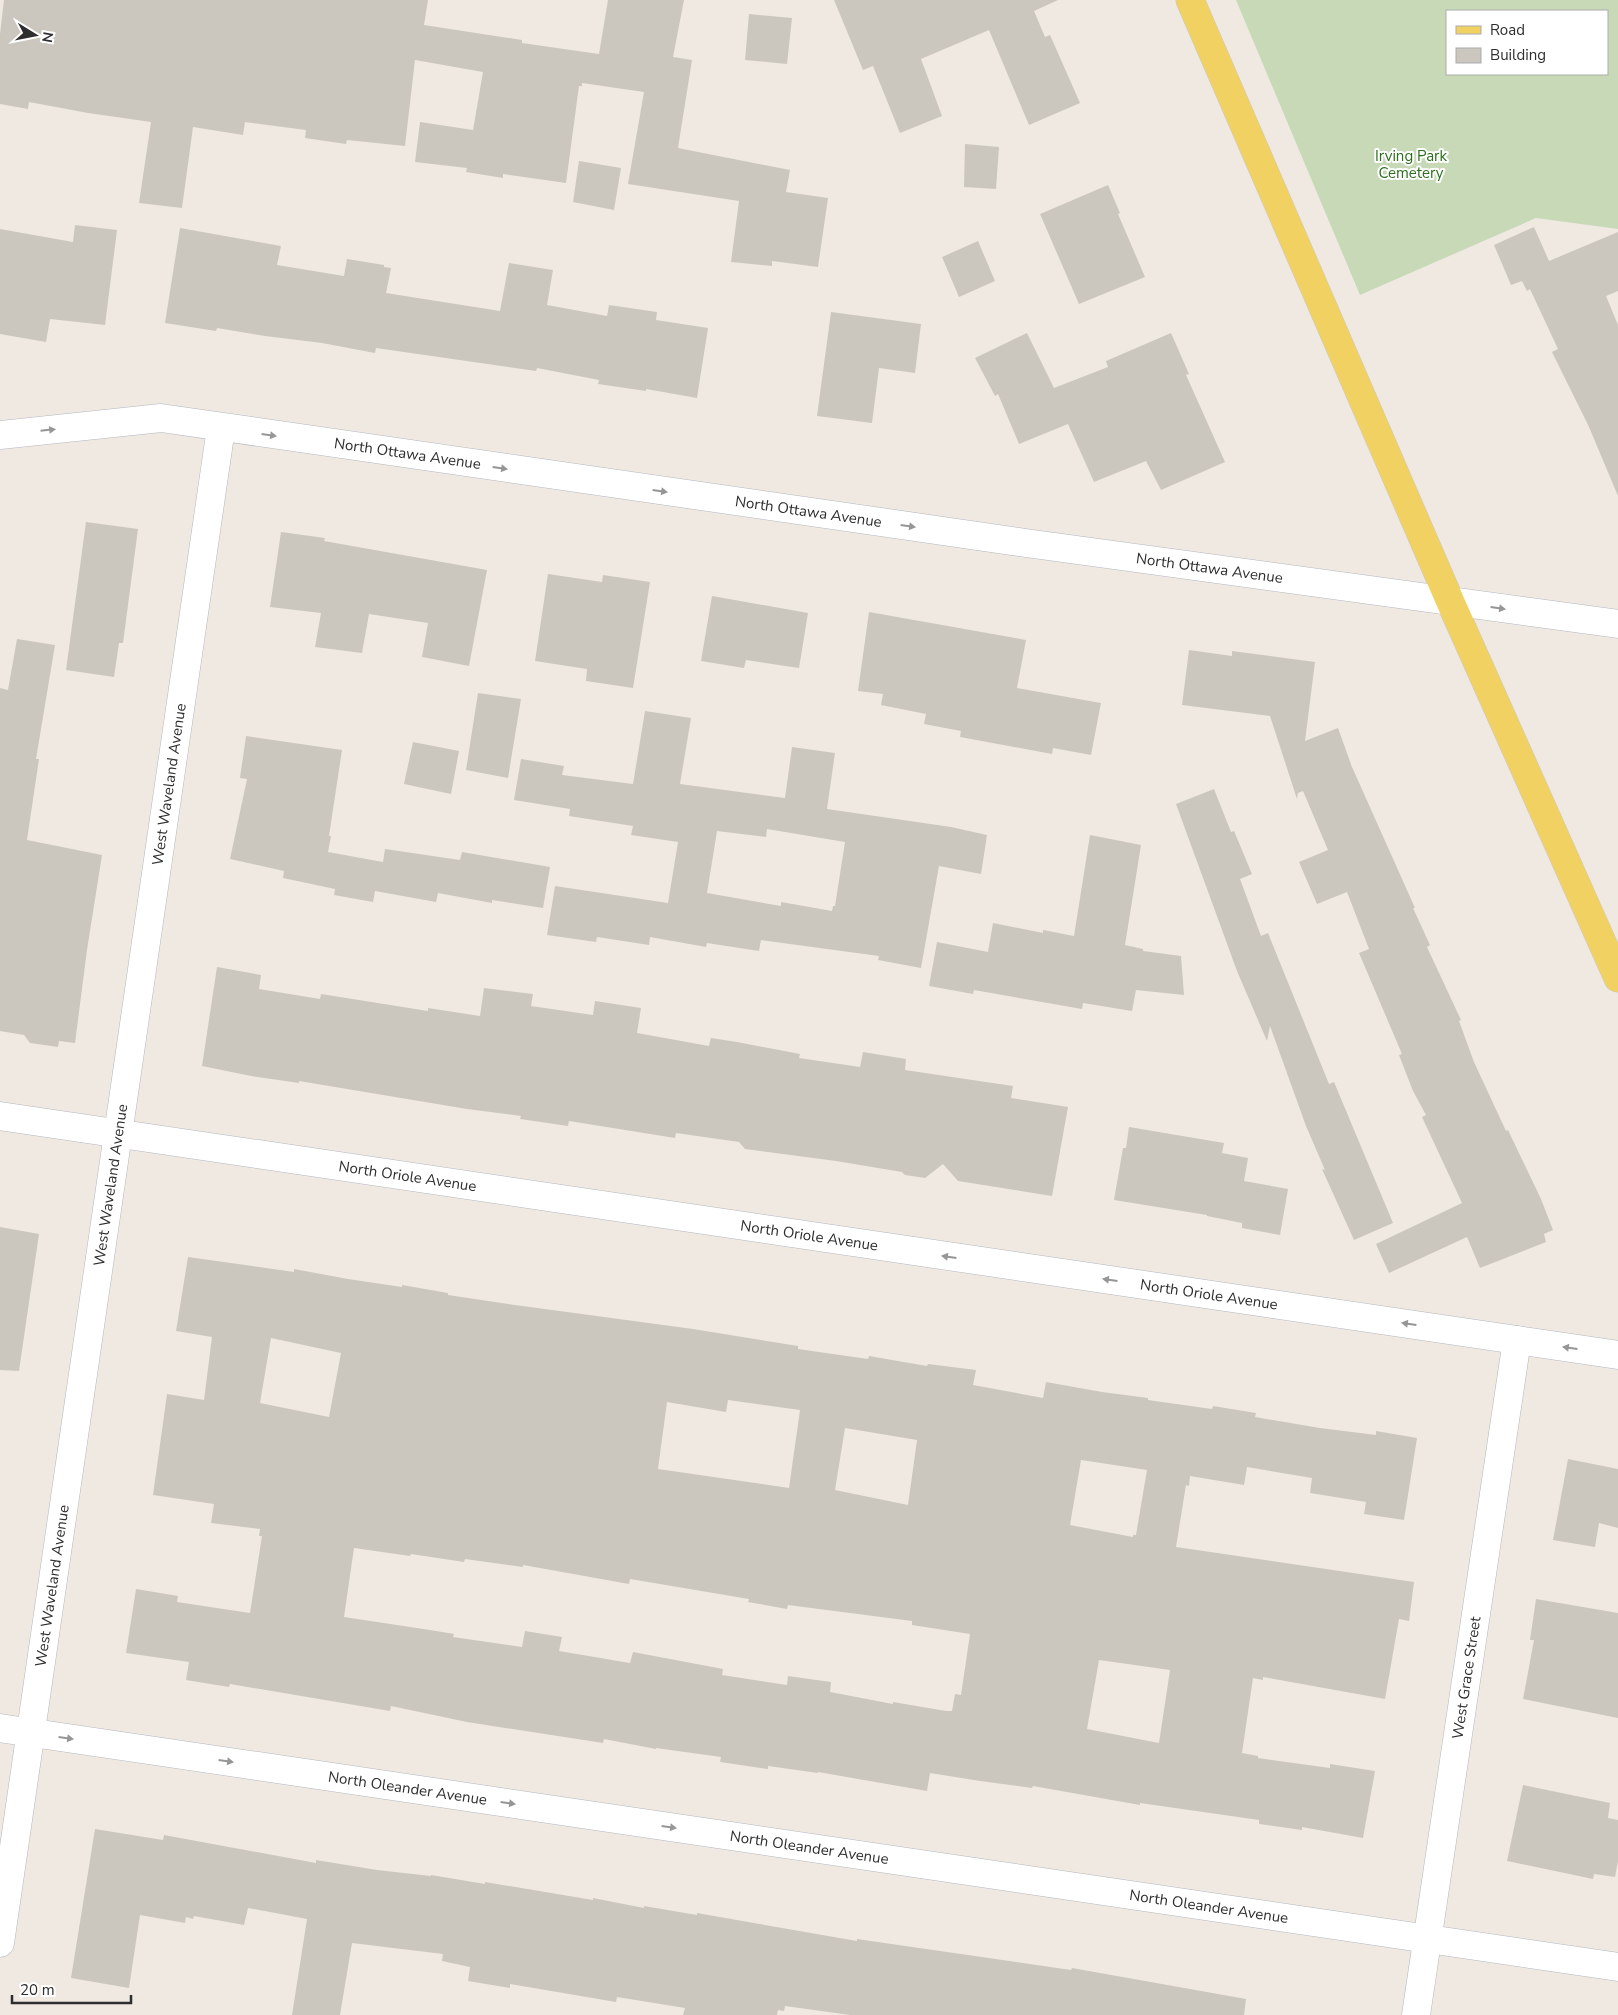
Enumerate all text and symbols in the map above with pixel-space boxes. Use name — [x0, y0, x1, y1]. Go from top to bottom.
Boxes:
north arrow — [10, 10, 60, 60]
legend — [1446, 10, 1608, 75]
text: Road — [1490, 20, 1525, 40]
text: N — [37, 30, 58, 44]
text: Building — [1490, 45, 1546, 65]
park label: Irving Park Cemetery — [1375, 146, 1447, 183]
one-way arrow — [41, 426, 57, 434]
one-way arrow — [262, 431, 278, 439]
street label: North Ottawa Avenue — [333, 433, 482, 474]
one-way arrow — [492, 464, 508, 472]
one-way arrow — [653, 487, 669, 495]
street label: North Ottawa Avenue — [734, 491, 883, 532]
one-way arrow — [900, 522, 916, 530]
street label: North Ottawa Avenue — [1135, 548, 1284, 588]
one-way arrow — [1490, 604, 1506, 612]
street label: West Waveland Avenue — [147, 702, 191, 867]
street label: West Waveland Avenue — [89, 1103, 132, 1267]
street label: North Oriole Avenue — [337, 1156, 478, 1196]
street label: North Oriole Avenue — [739, 1215, 879, 1256]
one-way arrow — [941, 1252, 957, 1260]
street label: North Oriole Avenue — [1139, 1275, 1279, 1315]
one-way arrow — [1101, 1276, 1117, 1284]
one-way arrow — [1401, 1320, 1417, 1328]
one-way arrow — [1561, 1344, 1577, 1352]
street label: West Waveland Avenue — [30, 1503, 74, 1668]
street label: West Grace Street — [1447, 1614, 1486, 1740]
one-way arrow — [58, 1734, 74, 1742]
one-way arrow — [219, 1758, 235, 1766]
street label: North Oleander Avenue — [327, 1767, 488, 1810]
one-way arrow — [501, 1799, 517, 1807]
one-way arrow — [661, 1823, 677, 1831]
street label: North Oleander Avenue — [728, 1826, 890, 1869]
street label: North Oleander Avenue — [1128, 1885, 1290, 1928]
scale bar — [12, 1972, 131, 2004]
text: 20 m — [20, 1980, 55, 2000]

